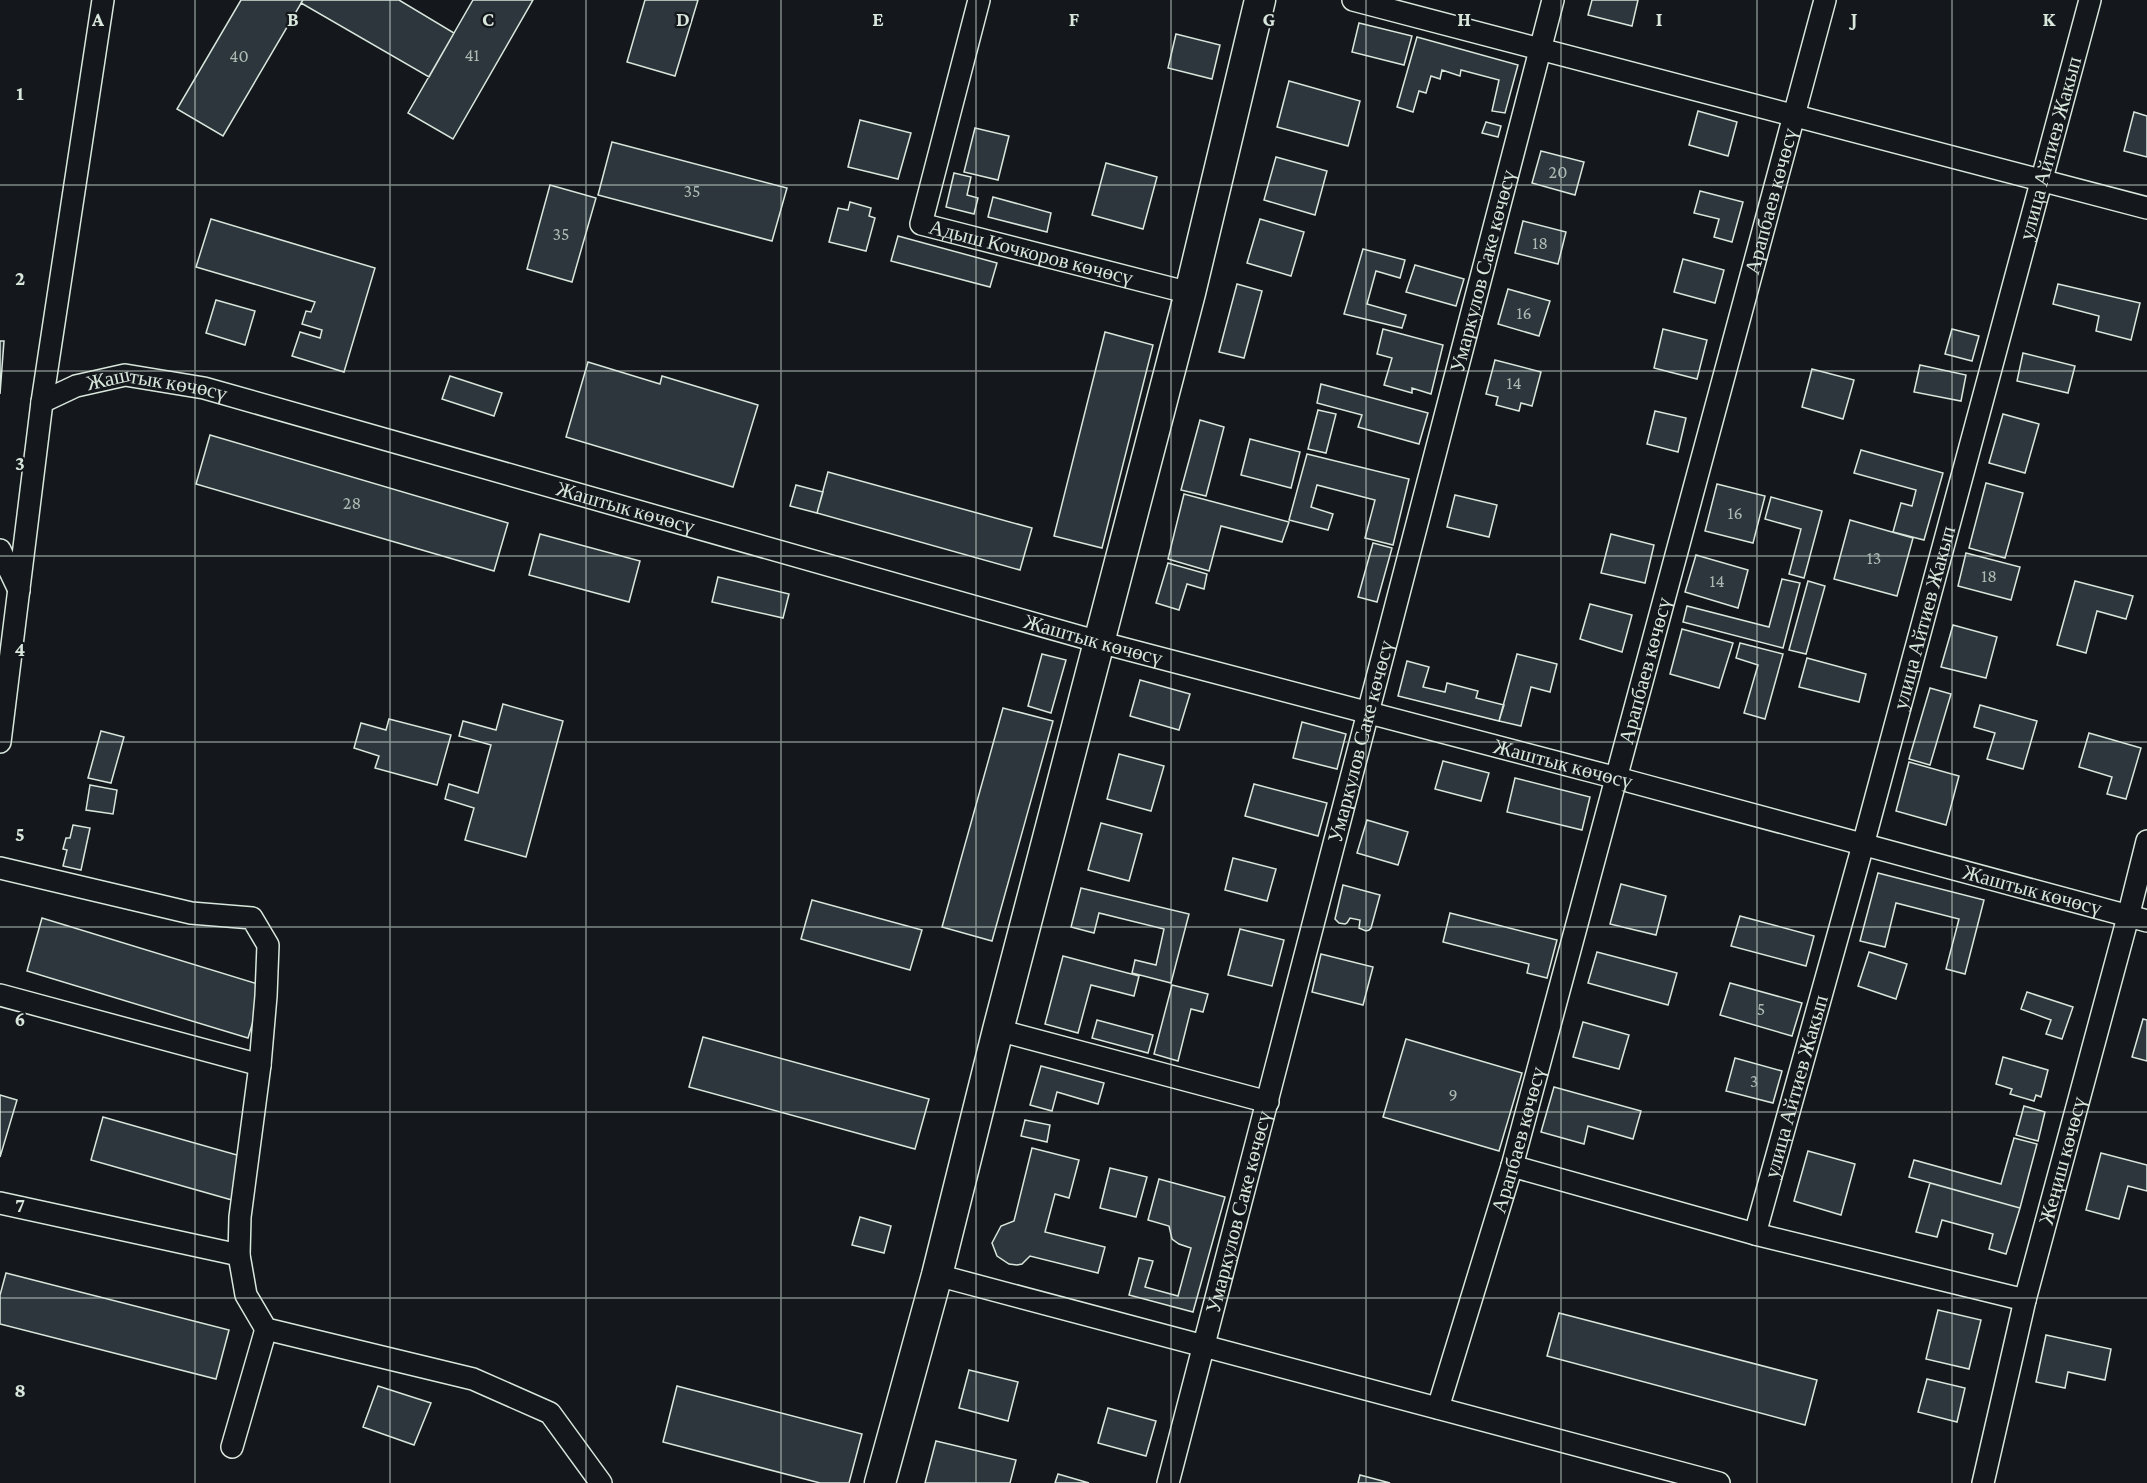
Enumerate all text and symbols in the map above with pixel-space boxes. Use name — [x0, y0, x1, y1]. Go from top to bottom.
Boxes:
text: A — [91, 8, 105, 30]
text: B — [287, 8, 299, 30]
text: C — [482, 8, 494, 30]
text: D — [676, 8, 690, 30]
text: E — [872, 8, 884, 30]
text: F — [1069, 8, 1080, 30]
text: G — [1263, 8, 1276, 30]
text: H — [1457, 8, 1471, 30]
text: I — [1656, 8, 1663, 30]
text: J — [1849, 8, 1858, 30]
text: K — [2043, 8, 2057, 30]
house number: 41 — [464, 45, 480, 65]
house number: 40 — [229, 46, 249, 66]
street label: улица Айтиев Жакып — [2014, 54, 2086, 243]
text: 1 — [16, 82, 24, 104]
street label: Арапбаев көчөсү — [1740, 125, 1802, 277]
house number: 20 — [1549, 162, 1567, 182]
street label: Умаркулов Саке көчөсү — [1445, 167, 1521, 375]
house number: 35 — [683, 181, 701, 201]
street label: Адыш Кочкоров көчөсү — [927, 215, 1136, 290]
house number: 35 — [552, 224, 570, 244]
house number: 18 — [1532, 233, 1548, 253]
text: 2 — [15, 267, 25, 289]
house number: 16 — [1516, 303, 1532, 323]
street label: Жаштык көчөсү — [84, 362, 230, 406]
house number: 14 — [1506, 373, 1522, 393]
text: 3 — [15, 452, 25, 474]
street label: Жаштык көчөсү — [554, 477, 698, 539]
house number: 28 — [343, 493, 361, 513]
house number: 16 — [1727, 503, 1743, 523]
street label: улица Айтиев Жакып — [1888, 523, 1960, 712]
house number: 13 — [1867, 548, 1881, 568]
house number: 18 — [1981, 566, 1997, 586]
house number: 14 — [1709, 571, 1725, 591]
street label: Арапбаев көчөсү — [1614, 594, 1676, 747]
street label: Жаштык көчөсү — [1021, 609, 1166, 670]
street label: Умаркулов Саке көчөсү — [1323, 637, 1398, 845]
text: 4 — [15, 638, 26, 660]
street label: Жаштык көчөсү — [1491, 734, 1636, 794]
text: 5 — [15, 823, 25, 845]
street label: Жаштык көчөсү — [1960, 860, 2105, 920]
street label: улица Айтиев Жакып — [1759, 992, 1833, 1181]
house number: 5 — [1757, 999, 1765, 1019]
text: 6 — [15, 1008, 25, 1030]
street label: Арапбаев көчөсү — [1486, 1064, 1550, 1216]
house number: 3 — [1750, 1071, 1758, 1091]
house number: 9 — [1448, 1085, 1458, 1105]
street label: Жеңиш көчөсү — [2034, 1094, 2091, 1227]
street label: Умаркулов Саке көчөсү — [1201, 1108, 1276, 1316]
text: 7 — [15, 1194, 25, 1216]
text: 8 — [14, 1379, 26, 1401]

